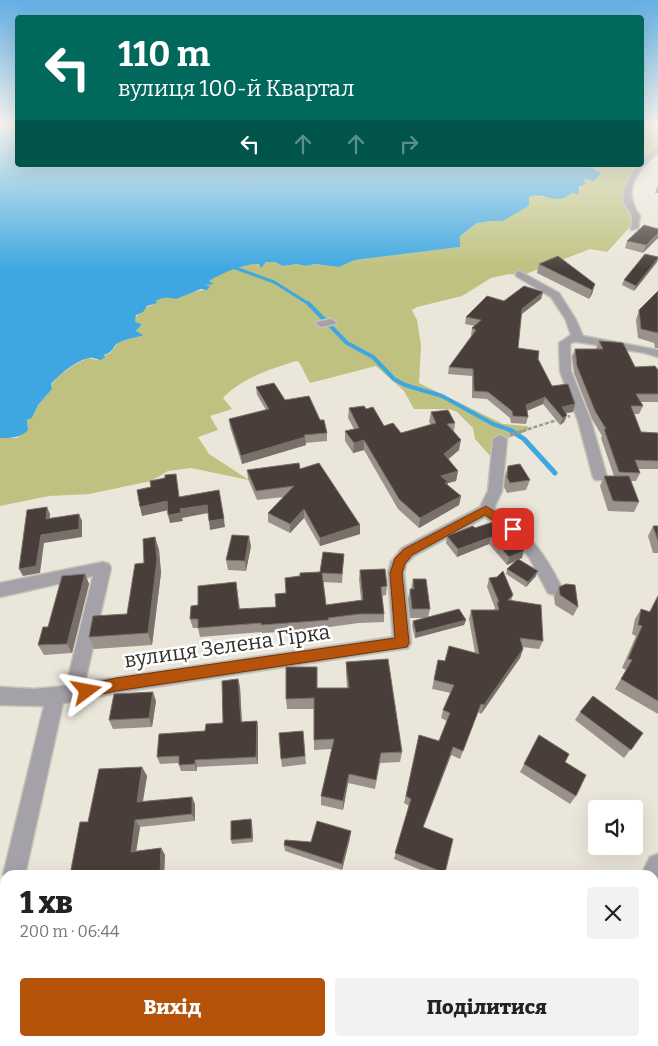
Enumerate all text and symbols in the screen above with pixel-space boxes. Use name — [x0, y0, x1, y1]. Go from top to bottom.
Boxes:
text: 110 m — [118, 33, 210, 75]
icon: left — [35, 35, 100, 100]
text: вулиця 100-й Квартал — [118, 75, 354, 102]
icon: left — [236, 130, 264, 158]
icon: ahead — [289, 130, 317, 158]
icon: ahead — [342, 130, 370, 158]
icon: right — [395, 130, 423, 158]
pin — [492, 508, 534, 550]
icon: arrive — [499, 515, 527, 543]
street label: вулиця Зелена Гірка — [122, 619, 332, 673]
position arrow — [60, 664, 112, 716]
map controls — [588, 800, 643, 855]
button: sound — [588, 800, 643, 855]
text: 1 хв — [20, 885, 73, 921]
button: close — [587, 887, 639, 939]
text: 200 m · 06:44 — [20, 922, 119, 941]
button: Вихід — [20, 978, 325, 1036]
button: Поділитися — [335, 978, 639, 1036]

